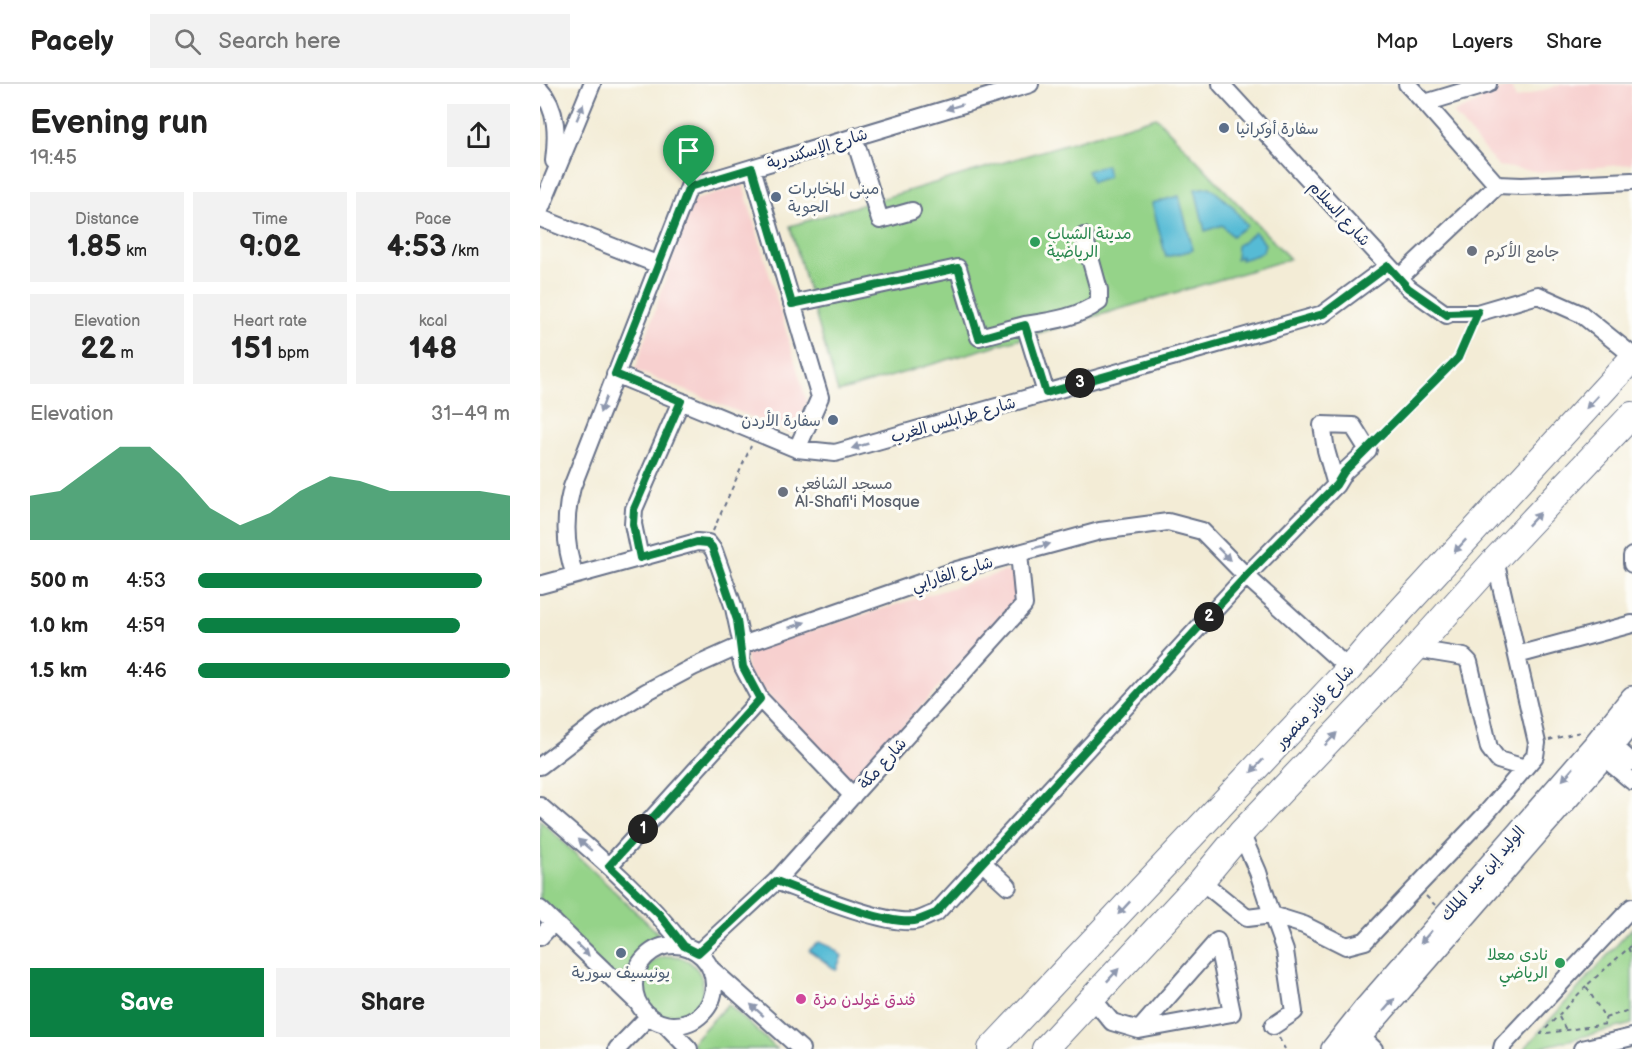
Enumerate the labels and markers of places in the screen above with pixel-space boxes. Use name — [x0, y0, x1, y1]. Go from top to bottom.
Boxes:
place label: سفارة أوكرانيا — [1236, 120, 1319, 139]
marker: سفارة أوكرانيا — [1217, 121, 1231, 135]
pin — [663, 125, 714, 187]
place label: مبنى المخابرات الجوية — [788, 180, 879, 217]
marker: مبنى المخابرات الجوية — [769, 190, 783, 204]
place label: مدينة الشباب الرياضية — [1047, 225, 1132, 262]
marker: مدينة الشباب الرياضية — [1028, 235, 1042, 249]
place label: جامع الأكرم — [1484, 241, 1560, 264]
marker: جامع الأكرم — [1465, 244, 1479, 258]
pin: 3 — [1065, 368, 1095, 398]
place label: سفارة الأردن — [741, 410, 821, 431]
marker: سفارة الأردن — [826, 413, 840, 427]
place label: مسجد الشافعي Al-Shafi'i Mosque — [795, 475, 920, 512]
marker: مسجد الشافعي Al-Shafi'i Mosque — [776, 485, 790, 499]
pin: 2 — [1194, 602, 1224, 632]
pin: 1 — [628, 814, 658, 844]
marker: يونيسيف سورية — [614, 946, 628, 960]
place label: نادي معلا الرياضي — [1487, 946, 1548, 987]
marker: نادي معلا الرياضي — [1553, 956, 1567, 970]
place label: يونيسيف سورية — [572, 964, 670, 983]
place label: فندق غولدن مزة — [813, 991, 916, 1010]
marker: فندق غولدن مزة — [794, 992, 808, 1006]

